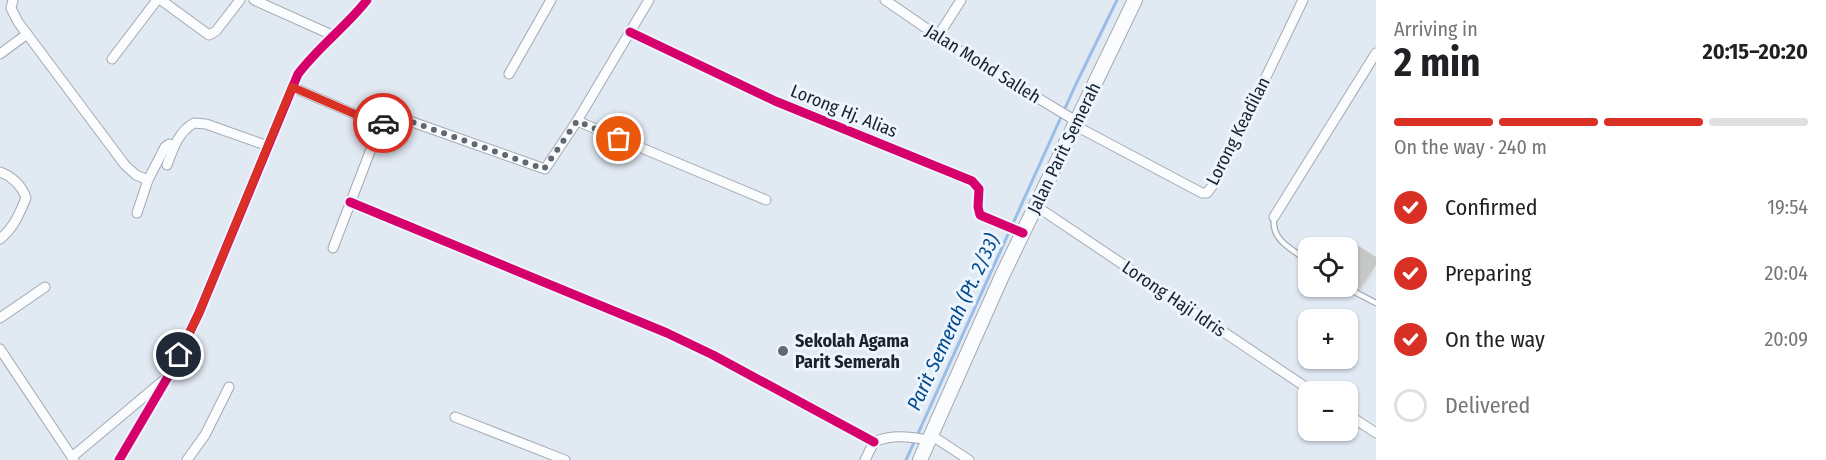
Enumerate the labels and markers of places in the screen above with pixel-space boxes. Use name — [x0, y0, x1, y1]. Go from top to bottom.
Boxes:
pin — [593, 113, 644, 164]
pin — [153, 329, 204, 380]
place label: Sekolah Agama Parit Semerah — [795, 330, 909, 373]
marker: Sekolah Agama Parit Semerah — [776, 344, 790, 358]

